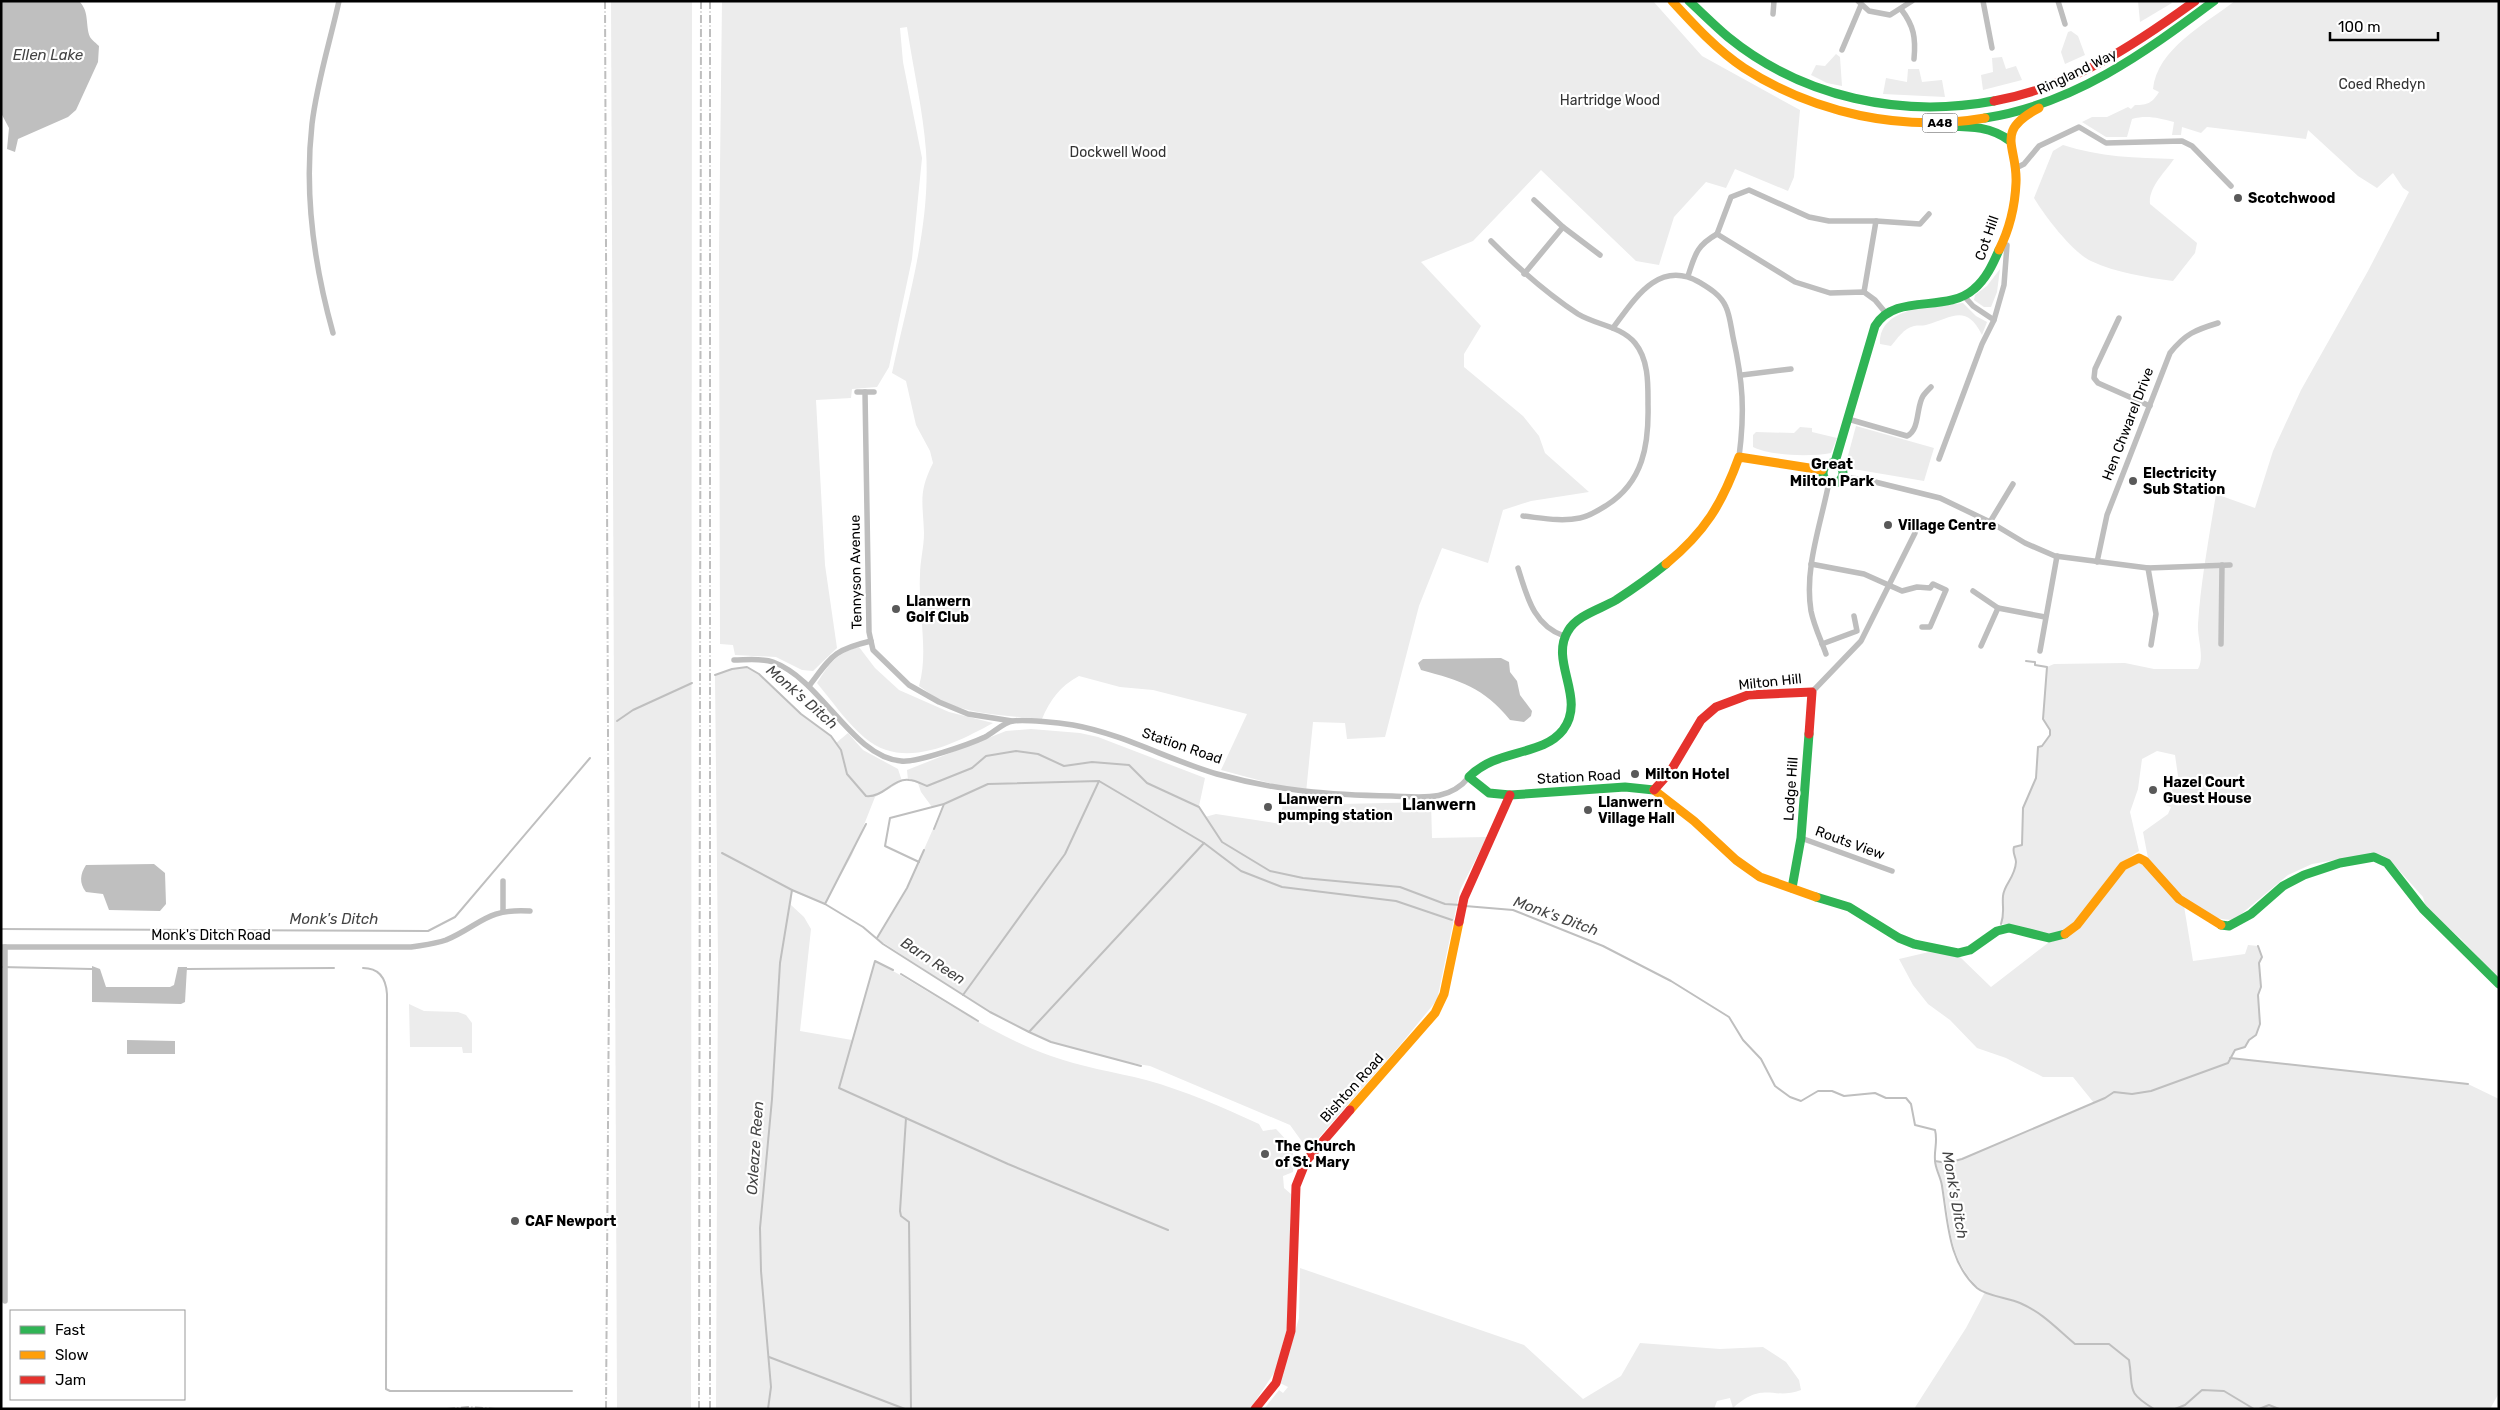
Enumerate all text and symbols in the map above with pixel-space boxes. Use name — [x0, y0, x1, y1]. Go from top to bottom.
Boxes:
scale bar — [2330, 10, 2438, 42]
text: 100 m — [2338, 18, 2380, 36]
street label: Ringland Way — [2034, 45, 2120, 99]
water label: Ellen Lake — [13, 46, 84, 64]
park label: Coed Rhedyn — [2338, 76, 2426, 93]
park label: Hartridge Wood — [1560, 92, 1660, 109]
road number: A48 — [1922, 114, 1958, 132]
park label: Dockwell Wood — [1070, 144, 1166, 161]
place label: Scotchwood — [2248, 190, 2335, 207]
marker: Scotchwood — [2232, 192, 2244, 204]
street label: Cot Hill — [1971, 213, 2003, 263]
street label: Hen Chwarel Drive — [2099, 365, 2157, 483]
district label: Great Milton Park — [1790, 455, 1874, 490]
place label: Electricity Sub Station — [2143, 465, 2225, 498]
marker: Electricity Sub Station — [2127, 475, 2139, 487]
street label: Tennyson Avenue — [846, 514, 865, 629]
place label: Village Centre — [1898, 517, 1996, 534]
marker: Village Centre — [1882, 519, 1894, 531]
place label: Llanwern Golf Club — [906, 593, 971, 626]
marker: Llanwern Golf Club — [890, 603, 902, 615]
water label: Monk's Ditch — [763, 661, 841, 733]
street label: Milton Hill — [1738, 670, 1802, 694]
street label: Station Road — [1140, 724, 1224, 768]
street label: Lodge Hill — [1780, 757, 1802, 821]
street label: Station Road — [1537, 766, 1621, 788]
place label: Milton Hotel — [1645, 766, 1730, 783]
marker: Milton Hotel — [1629, 768, 1641, 780]
place label: Hazel Court Guest House — [2163, 774, 2252, 807]
marker: Hazel Court Guest House — [2147, 784, 2159, 796]
place label: Llanwern pumping station — [1278, 791, 1393, 824]
place label: Llanwern Village Hall — [1598, 794, 1675, 827]
district label: Llanwern — [1402, 795, 1476, 814]
marker: Llanwern pumping station — [1262, 801, 1274, 813]
marker: Llanwern Village Hall — [1582, 804, 1594, 816]
street label: Routs View — [1813, 823, 1887, 863]
water label: Monk's Ditch — [1511, 892, 1601, 940]
water label: Monk's Ditch — [290, 910, 378, 928]
street label: Monk's Ditch Road — [151, 927, 271, 944]
water label: Barn Reen — [897, 934, 969, 988]
street label: Bishton Road — [1317, 1050, 1387, 1126]
water label: Oxleaze Reen — [743, 1100, 767, 1196]
place label: The Church of St. Mary — [1275, 1138, 1356, 1171]
marker: The Church of St. Mary — [1259, 1148, 1271, 1160]
water label: Monk's Ditch — [1938, 1150, 1972, 1240]
place label: CAF Newport — [525, 1213, 617, 1230]
marker: CAF Newport — [509, 1215, 521, 1227]
legend — [10, 1310, 185, 1400]
text: Fast — [55, 1321, 85, 1339]
text: Slow — [55, 1346, 88, 1364]
text: Jam — [55, 1371, 86, 1389]

